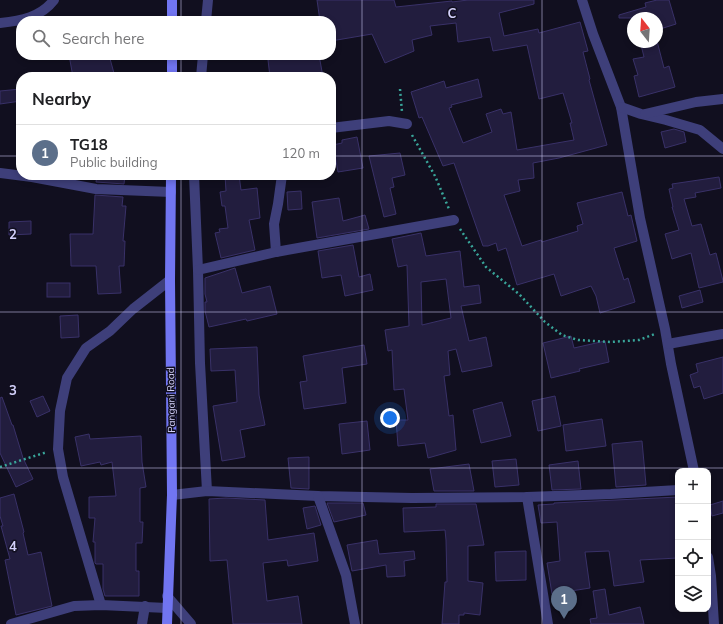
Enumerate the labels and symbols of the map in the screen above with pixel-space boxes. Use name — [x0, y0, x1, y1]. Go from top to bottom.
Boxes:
text: C — [448, 5, 457, 21]
north arrow — [627, 12, 663, 48]
text: 2 — [9, 226, 17, 242]
street label: Pangani Road — [164, 367, 178, 433]
text: 3 — [9, 382, 17, 398]
your location — [380, 408, 400, 428]
text: 4 — [9, 538, 17, 554]
pin: 1 — [551, 586, 577, 619]

